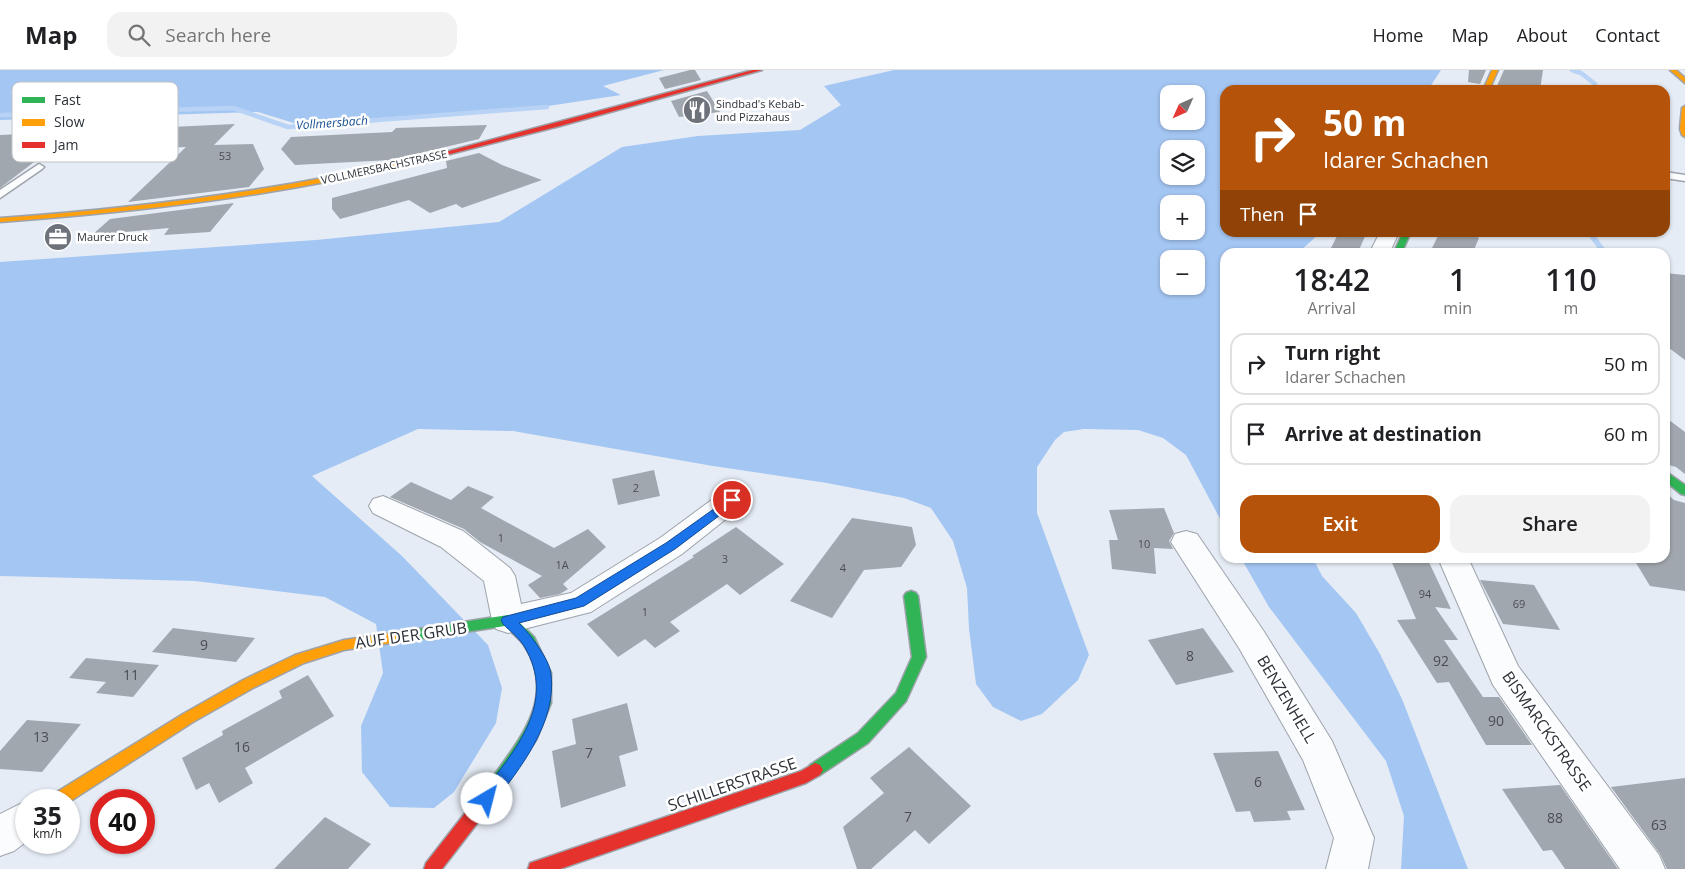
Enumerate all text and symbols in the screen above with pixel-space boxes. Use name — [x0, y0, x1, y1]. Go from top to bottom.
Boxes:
search box — [107, 12, 457, 57]
text: Map — [25, 18, 77, 51]
icon: search — [125, 21, 153, 49]
text: Search here — [165, 22, 271, 48]
text: Home — [1373, 23, 1423, 47]
text: Map — [1451, 23, 1489, 47]
text: About — [1517, 23, 1567, 47]
text: Contact — [1595, 23, 1660, 47]
legend — [12, 82, 178, 162]
north arrow — [1160, 85, 1205, 130]
map controls — [1160, 85, 1205, 295]
text: Fast — [54, 90, 81, 109]
restaurant icon: Sindbad's Kebab- und Pizzahaus — [682, 95, 712, 125]
place label: Sindbad's Kebab- und Pizzahaus — [716, 96, 805, 124]
text: 50 m — [1323, 99, 1406, 146]
icon: right — [1240, 105, 1305, 170]
text: Slow — [54, 112, 85, 131]
water label: Vollmersbach — [296, 112, 368, 133]
text: Jam — [52, 135, 79, 154]
button: layers — [1160, 140, 1205, 185]
text: Idarer Schachen — [1323, 144, 1489, 174]
street label: VOLLMERSBACHSTRASSE — [319, 146, 448, 187]
house number: 53 — [219, 148, 231, 163]
button: + — [1160, 195, 1205, 240]
icon: arrive — [1294, 200, 1322, 228]
text: Then — [1240, 201, 1284, 227]
office icon: Maurer Druck — [43, 222, 73, 252]
place label: Maurer Druck — [77, 229, 148, 244]
button: − — [1160, 250, 1205, 295]
text: 18:42 — [1293, 259, 1370, 300]
text: 1 — [1449, 259, 1466, 300]
text: 110 — [1545, 259, 1597, 300]
text: Arrival — [1308, 297, 1356, 319]
text: min — [1443, 297, 1472, 319]
text: m — [1564, 297, 1578, 319]
text: Turn right — [1285, 340, 1380, 366]
icon: right — [1242, 350, 1270, 378]
text: 50 m — [1604, 351, 1648, 377]
text: Idarer Schachen — [1285, 366, 1406, 388]
icon: arrive — [1242, 420, 1270, 448]
text: Arrive at destination — [1285, 421, 1482, 447]
text: 60 m — [1604, 421, 1648, 447]
pin — [711, 479, 753, 521]
house number: 2 — [633, 480, 639, 495]
icon: arrive — [718, 486, 746, 514]
button: Exit — [1240, 495, 1440, 553]
button: Share — [1450, 495, 1650, 553]
house number: 1 — [498, 530, 504, 545]
house number: 10 — [1138, 536, 1150, 551]
house number: 3 — [722, 551, 728, 566]
house number: 1A — [555, 557, 569, 572]
house number: 4 — [840, 560, 847, 575]
house number: 94 — [1419, 586, 1432, 601]
house number: 69 — [1513, 596, 1525, 611]
house number: 1 — [642, 604, 648, 619]
street label: AUF DER GRUB — [354, 616, 468, 654]
house number: 9 — [200, 635, 208, 654]
house number: 8 — [1186, 646, 1194, 665]
street label: BENZENHELL — [1252, 651, 1322, 747]
house number: 92 — [1433, 651, 1449, 670]
house number: 11 — [123, 665, 139, 684]
street label: BISMARCKSTRASSE — [1497, 667, 1597, 795]
house number: 90 — [1488, 711, 1504, 730]
house number: 13 — [33, 727, 49, 746]
house number: 16 — [234, 737, 250, 756]
house number: 7 — [585, 743, 593, 762]
street label: SCHILLERSTRASSE — [665, 752, 799, 816]
position arrow — [460, 772, 512, 824]
house number: 6 — [1254, 772, 1262, 791]
speed limit sign: 40 — [90, 789, 155, 854]
text: 35 — [33, 798, 62, 832]
house number: 7 — [904, 807, 912, 826]
house number: 88 — [1547, 808, 1563, 827]
house number: 63 — [1651, 815, 1667, 834]
text: km/h — [33, 825, 62, 842]

